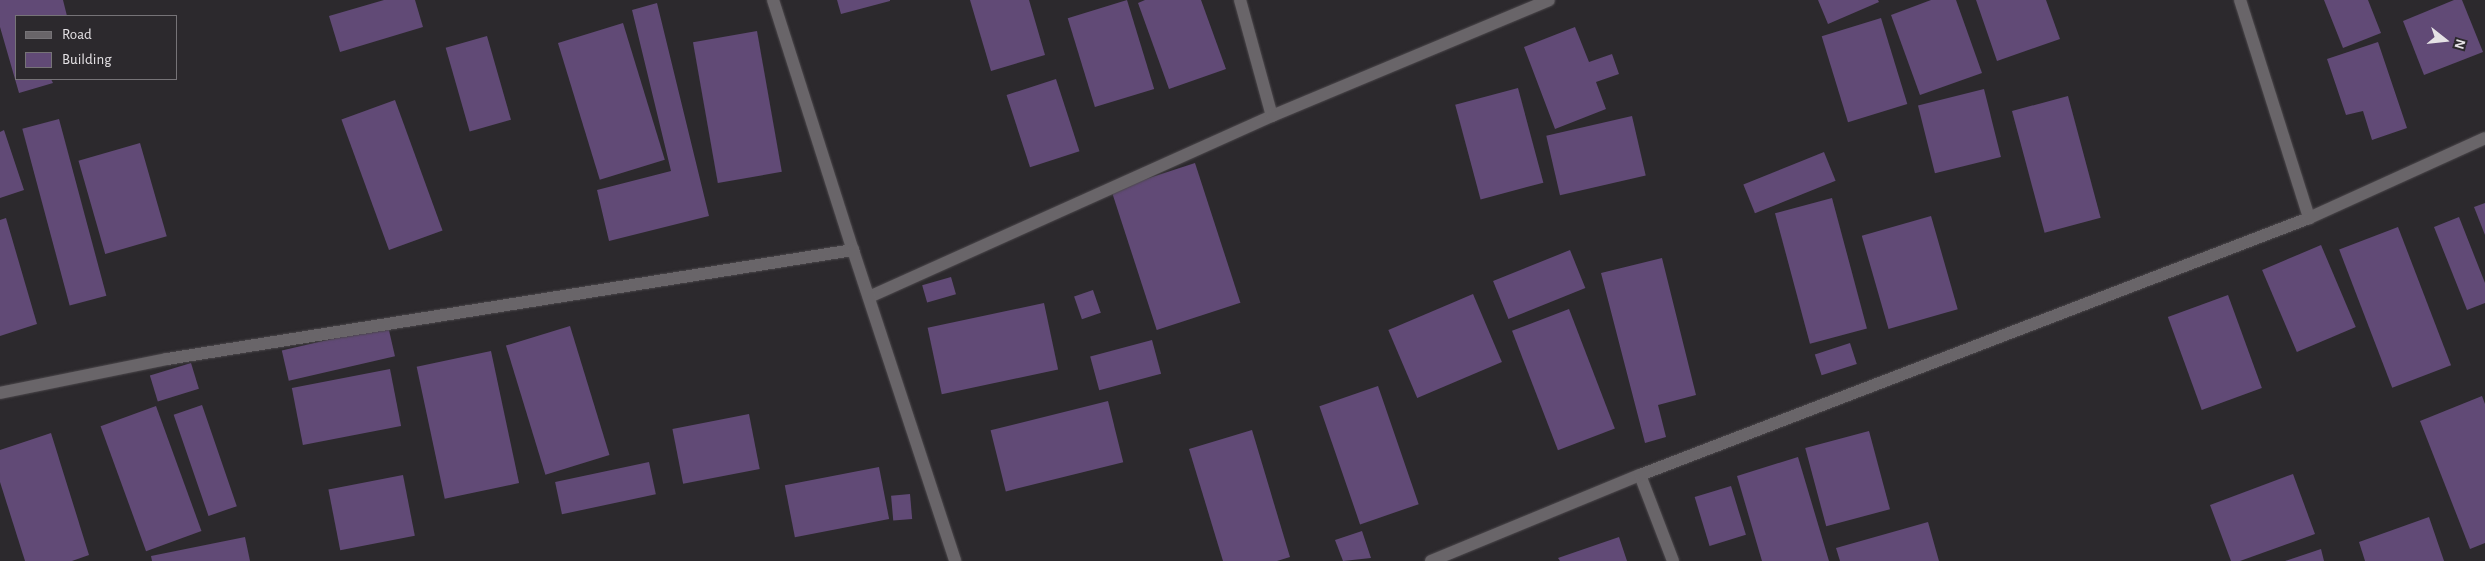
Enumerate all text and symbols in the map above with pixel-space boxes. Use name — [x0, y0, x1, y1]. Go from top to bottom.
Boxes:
legend — [15, 15, 178, 80]
north arrow — [2420, 15, 2470, 65]
text: Road — [62, 27, 92, 42]
text: N — [2451, 38, 2467, 51]
text: Building — [62, 52, 112, 67]

